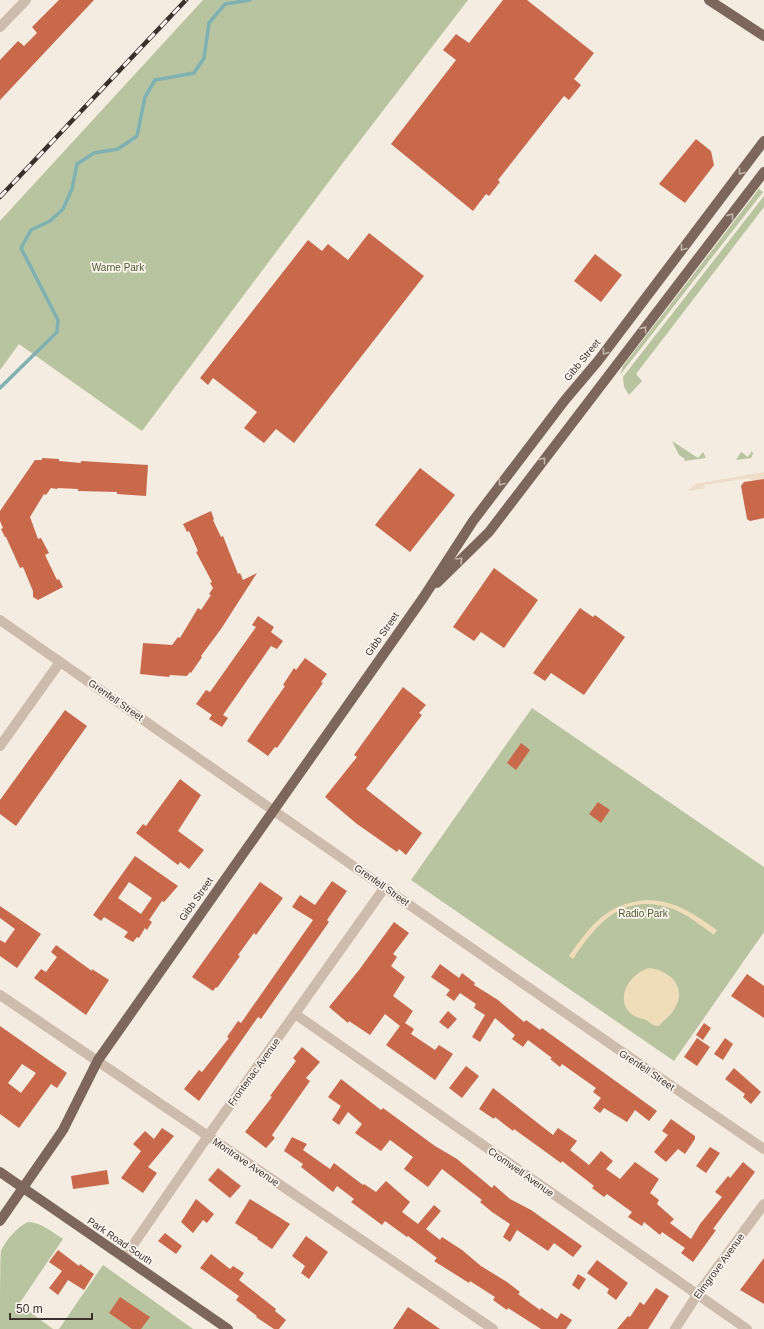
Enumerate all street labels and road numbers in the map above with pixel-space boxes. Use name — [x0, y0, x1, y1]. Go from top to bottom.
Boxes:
street label: Gibb Street — [562, 337, 602, 383]
street label: Gibb Street — [363, 610, 401, 658]
street label: Grenfell Street — [86, 677, 146, 723]
street label: Grenfell Street — [352, 862, 412, 908]
street label: Gibb Street — [177, 875, 215, 923]
street label: Frontenac Avenue — [226, 1036, 283, 1108]
street label: Grenfell Street — [617, 1047, 677, 1093]
street label: Montrave Avenue — [211, 1136, 282, 1189]
street label: Cromwell Avenue — [486, 1145, 556, 1199]
street label: Park Road South — [85, 1215, 155, 1267]
street label: Elmgrove Avenue — [692, 1231, 747, 1301]

